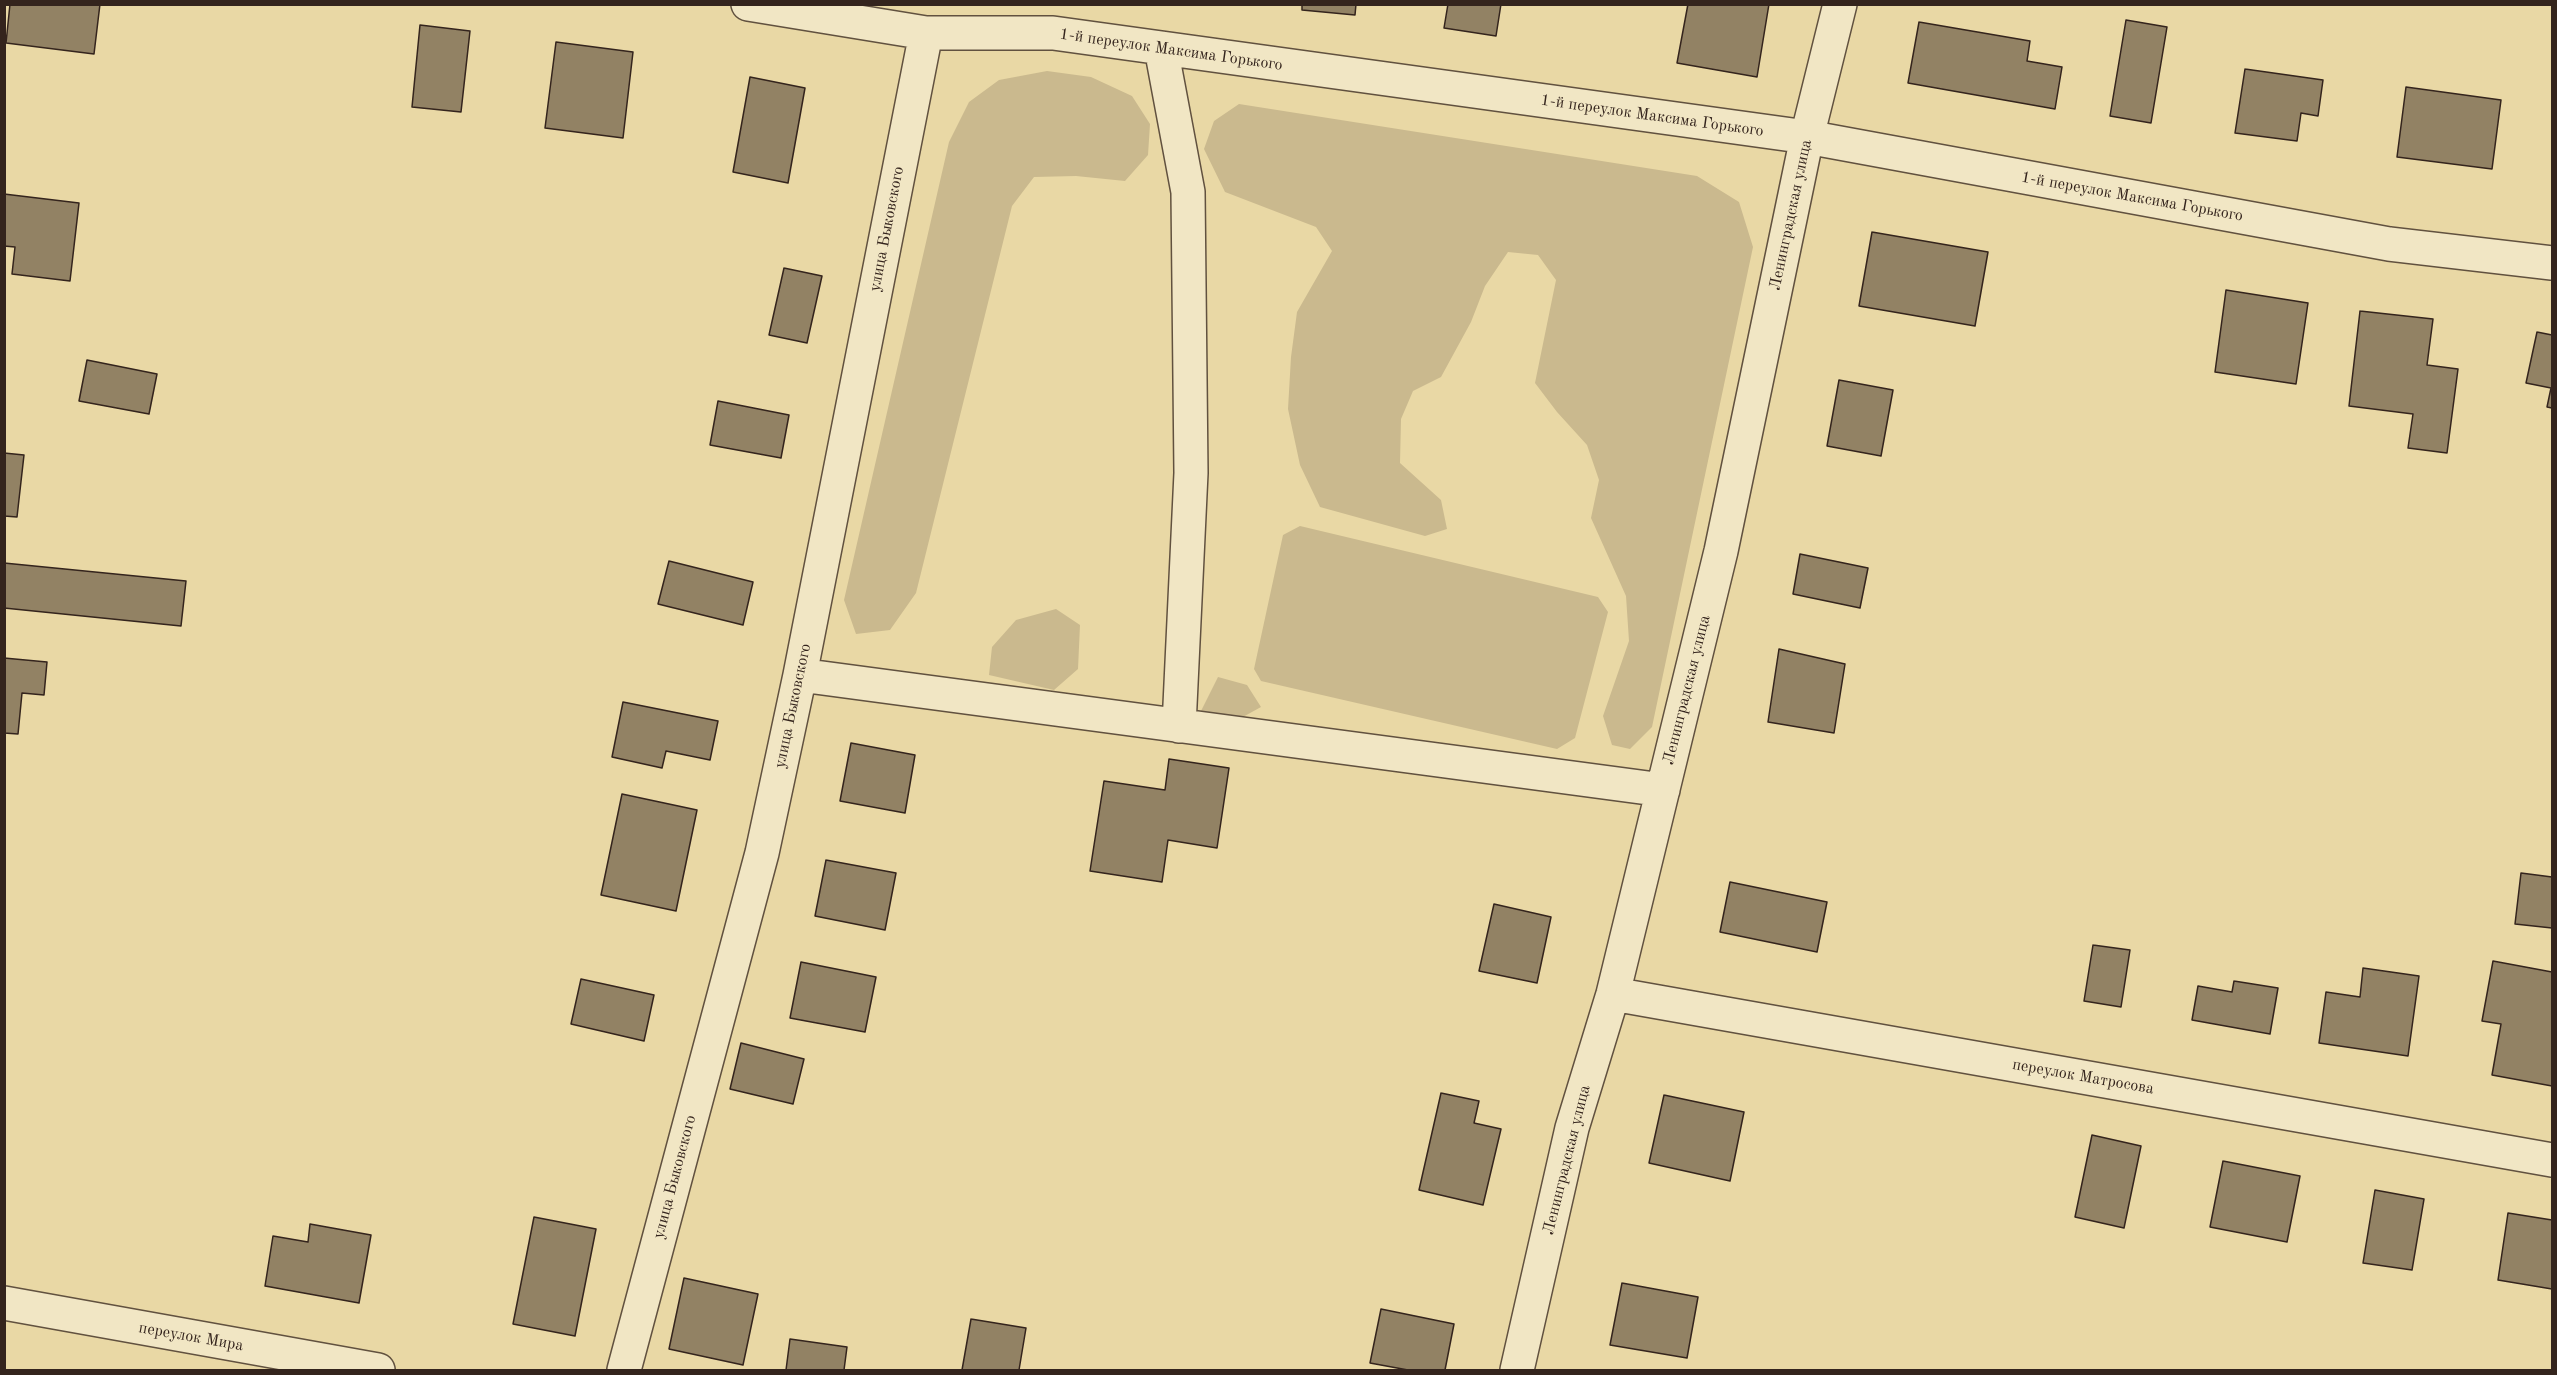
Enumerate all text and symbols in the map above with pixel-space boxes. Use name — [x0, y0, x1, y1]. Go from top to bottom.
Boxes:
street label: 1-й переулок Максима Горького — [1058, 25, 1284, 75]
street label: 1-й переулок Максима Горького — [1539, 91, 1765, 141]
street label: Ленинградская улица — [1766, 138, 1816, 292]
street label: улица Быковского — [865, 165, 909, 293]
street label: 1-й переулок Максима Горького — [2020, 168, 2244, 226]
street label: Ленинградская улица — [1659, 613, 1715, 767]
street label: улица Быковского — [770, 642, 816, 770]
street label: переулок Матросова — [2011, 1055, 2155, 1099]
street label: Ленинградская улица — [1539, 1083, 1595, 1237]
street label: улица Быковского — [649, 1113, 701, 1241]
street label: переулок Мира — [137, 1318, 245, 1356]

